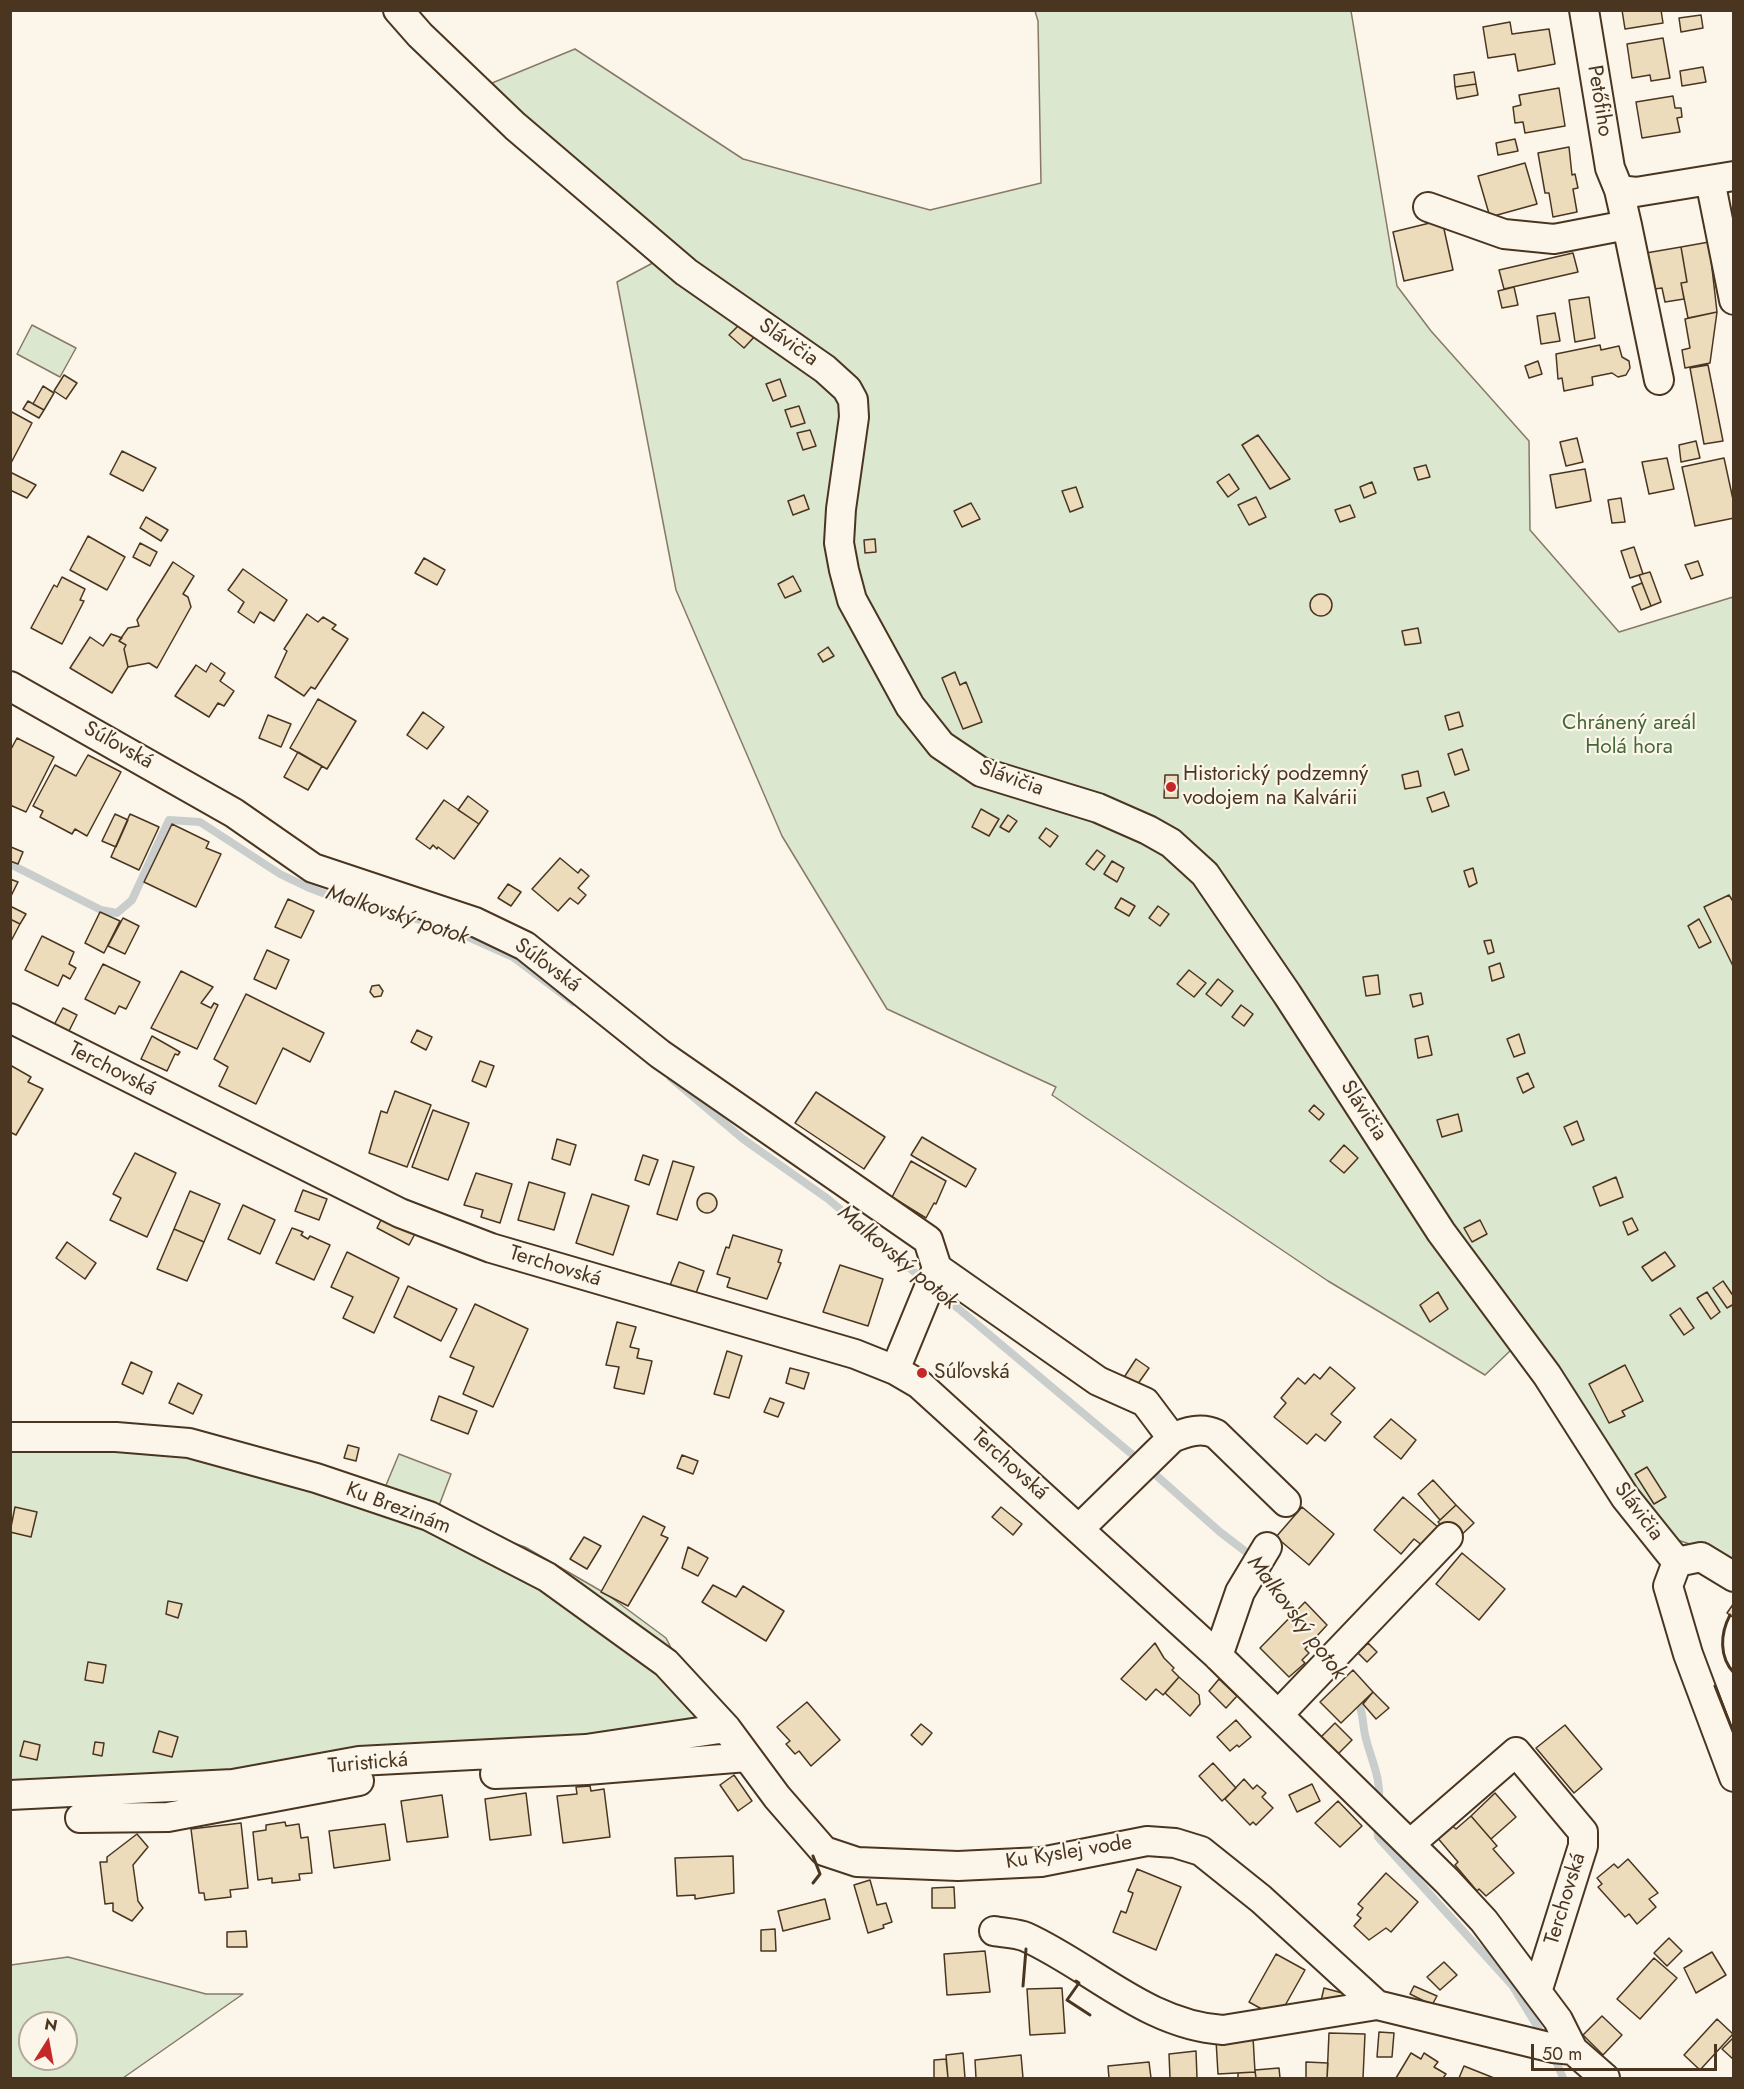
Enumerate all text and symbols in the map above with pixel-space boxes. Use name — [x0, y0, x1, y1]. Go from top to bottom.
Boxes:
street label: Petőfiho — [1581, 63, 1617, 139]
street label: Slávičia — [753, 314, 823, 372]
park label: Chránený areál Holá hora — [1562, 711, 1696, 761]
street label: Súľovská — [79, 717, 157, 775]
street label: Slávičia — [975, 756, 1047, 802]
place label: Historický podzemný vodojem na Kalvárii — [1183, 762, 1368, 812]
marker: Historický podzemný vodojem na Kalvárii — [1164, 780, 1178, 794]
water label: Malkovský potok — [322, 881, 472, 951]
street label: Súľovská — [509, 934, 585, 998]
street label: Terchovská — [64, 1037, 160, 1103]
street label: Slávičia — [1334, 1076, 1392, 1146]
water label: Malkovský potok — [832, 1200, 962, 1316]
street label: Terchovská — [506, 1241, 604, 1293]
place label: Súľovská — [934, 1360, 1010, 1386]
marker: Súľovská — [915, 1366, 929, 1380]
street label: Terchovská — [965, 1424, 1053, 1506]
street label: Ku Brezinám — [342, 1477, 454, 1541]
street label: Slávičia — [1608, 1478, 1668, 1546]
water label: Malkovský potok — [1241, 1551, 1351, 1685]
street label: Turistická — [327, 1748, 409, 1780]
street label: Ku Kyslej vode — [1004, 1831, 1134, 1875]
street label: Terchovská — [1540, 1850, 1592, 1948]
north arrow — [18, 2011, 78, 2071]
text: N — [43, 2012, 60, 2037]
scale bar — [1534, 2032, 1720, 2070]
text: 50 m — [1542, 2041, 1582, 2067]

